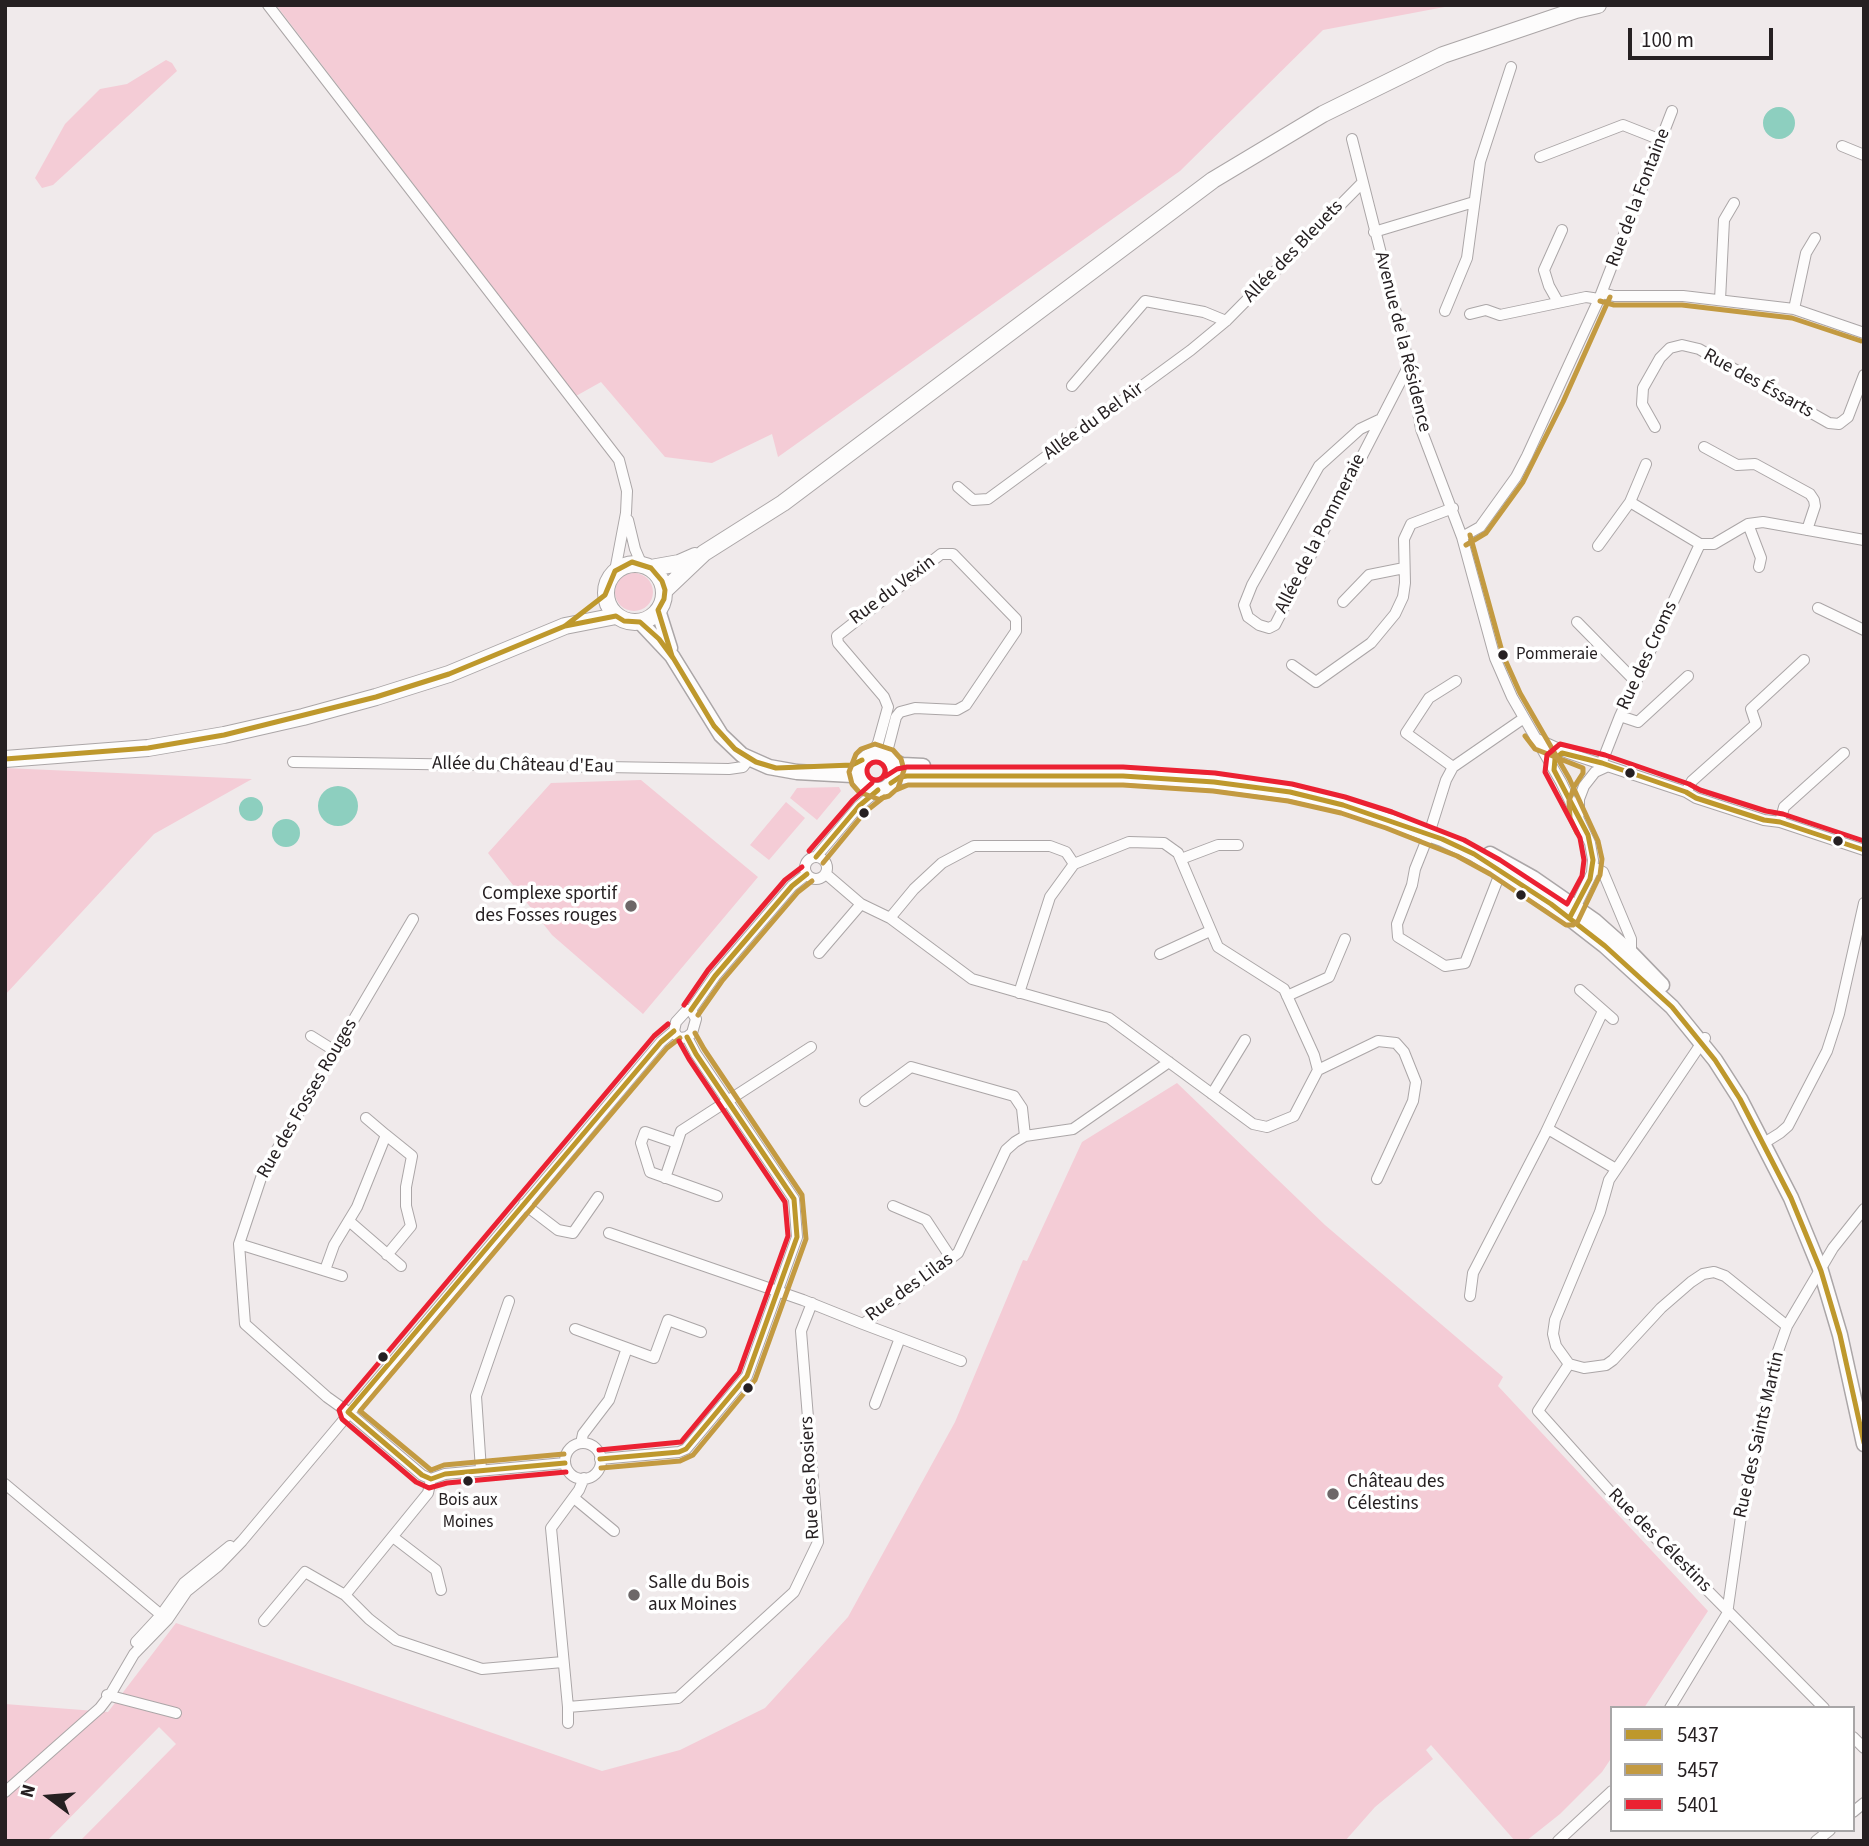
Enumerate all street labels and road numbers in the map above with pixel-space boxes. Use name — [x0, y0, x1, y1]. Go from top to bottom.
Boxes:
street label: Rue de la Fontaine — [1602, 126, 1676, 270]
street label: Allée des Bleuets — [1239, 196, 1349, 308]
street label: Avenue de la Résidence — [1369, 249, 1435, 435]
street label: Rue des Éssarts — [1699, 344, 1817, 424]
street label: Allée du Bel Air — [1040, 378, 1148, 466]
street label: Allée de la Pommeraie — [1271, 450, 1371, 618]
street label: Rue du Vexin — [846, 551, 940, 631]
street label: Rue des Croms — [1613, 598, 1683, 714]
street label: Allée du Château d'Eau — [432, 753, 614, 779]
street label: Rue des Fosses Rouges — [253, 1015, 363, 1183]
street label: Rue des Lilas — [862, 1249, 958, 1327]
street label: Rue des Saints Martin — [1730, 1349, 1790, 1521]
street label: Rue des Rosiers — [796, 1416, 826, 1540]
street label: Rue des Célestins — [1602, 1484, 1716, 1598]

